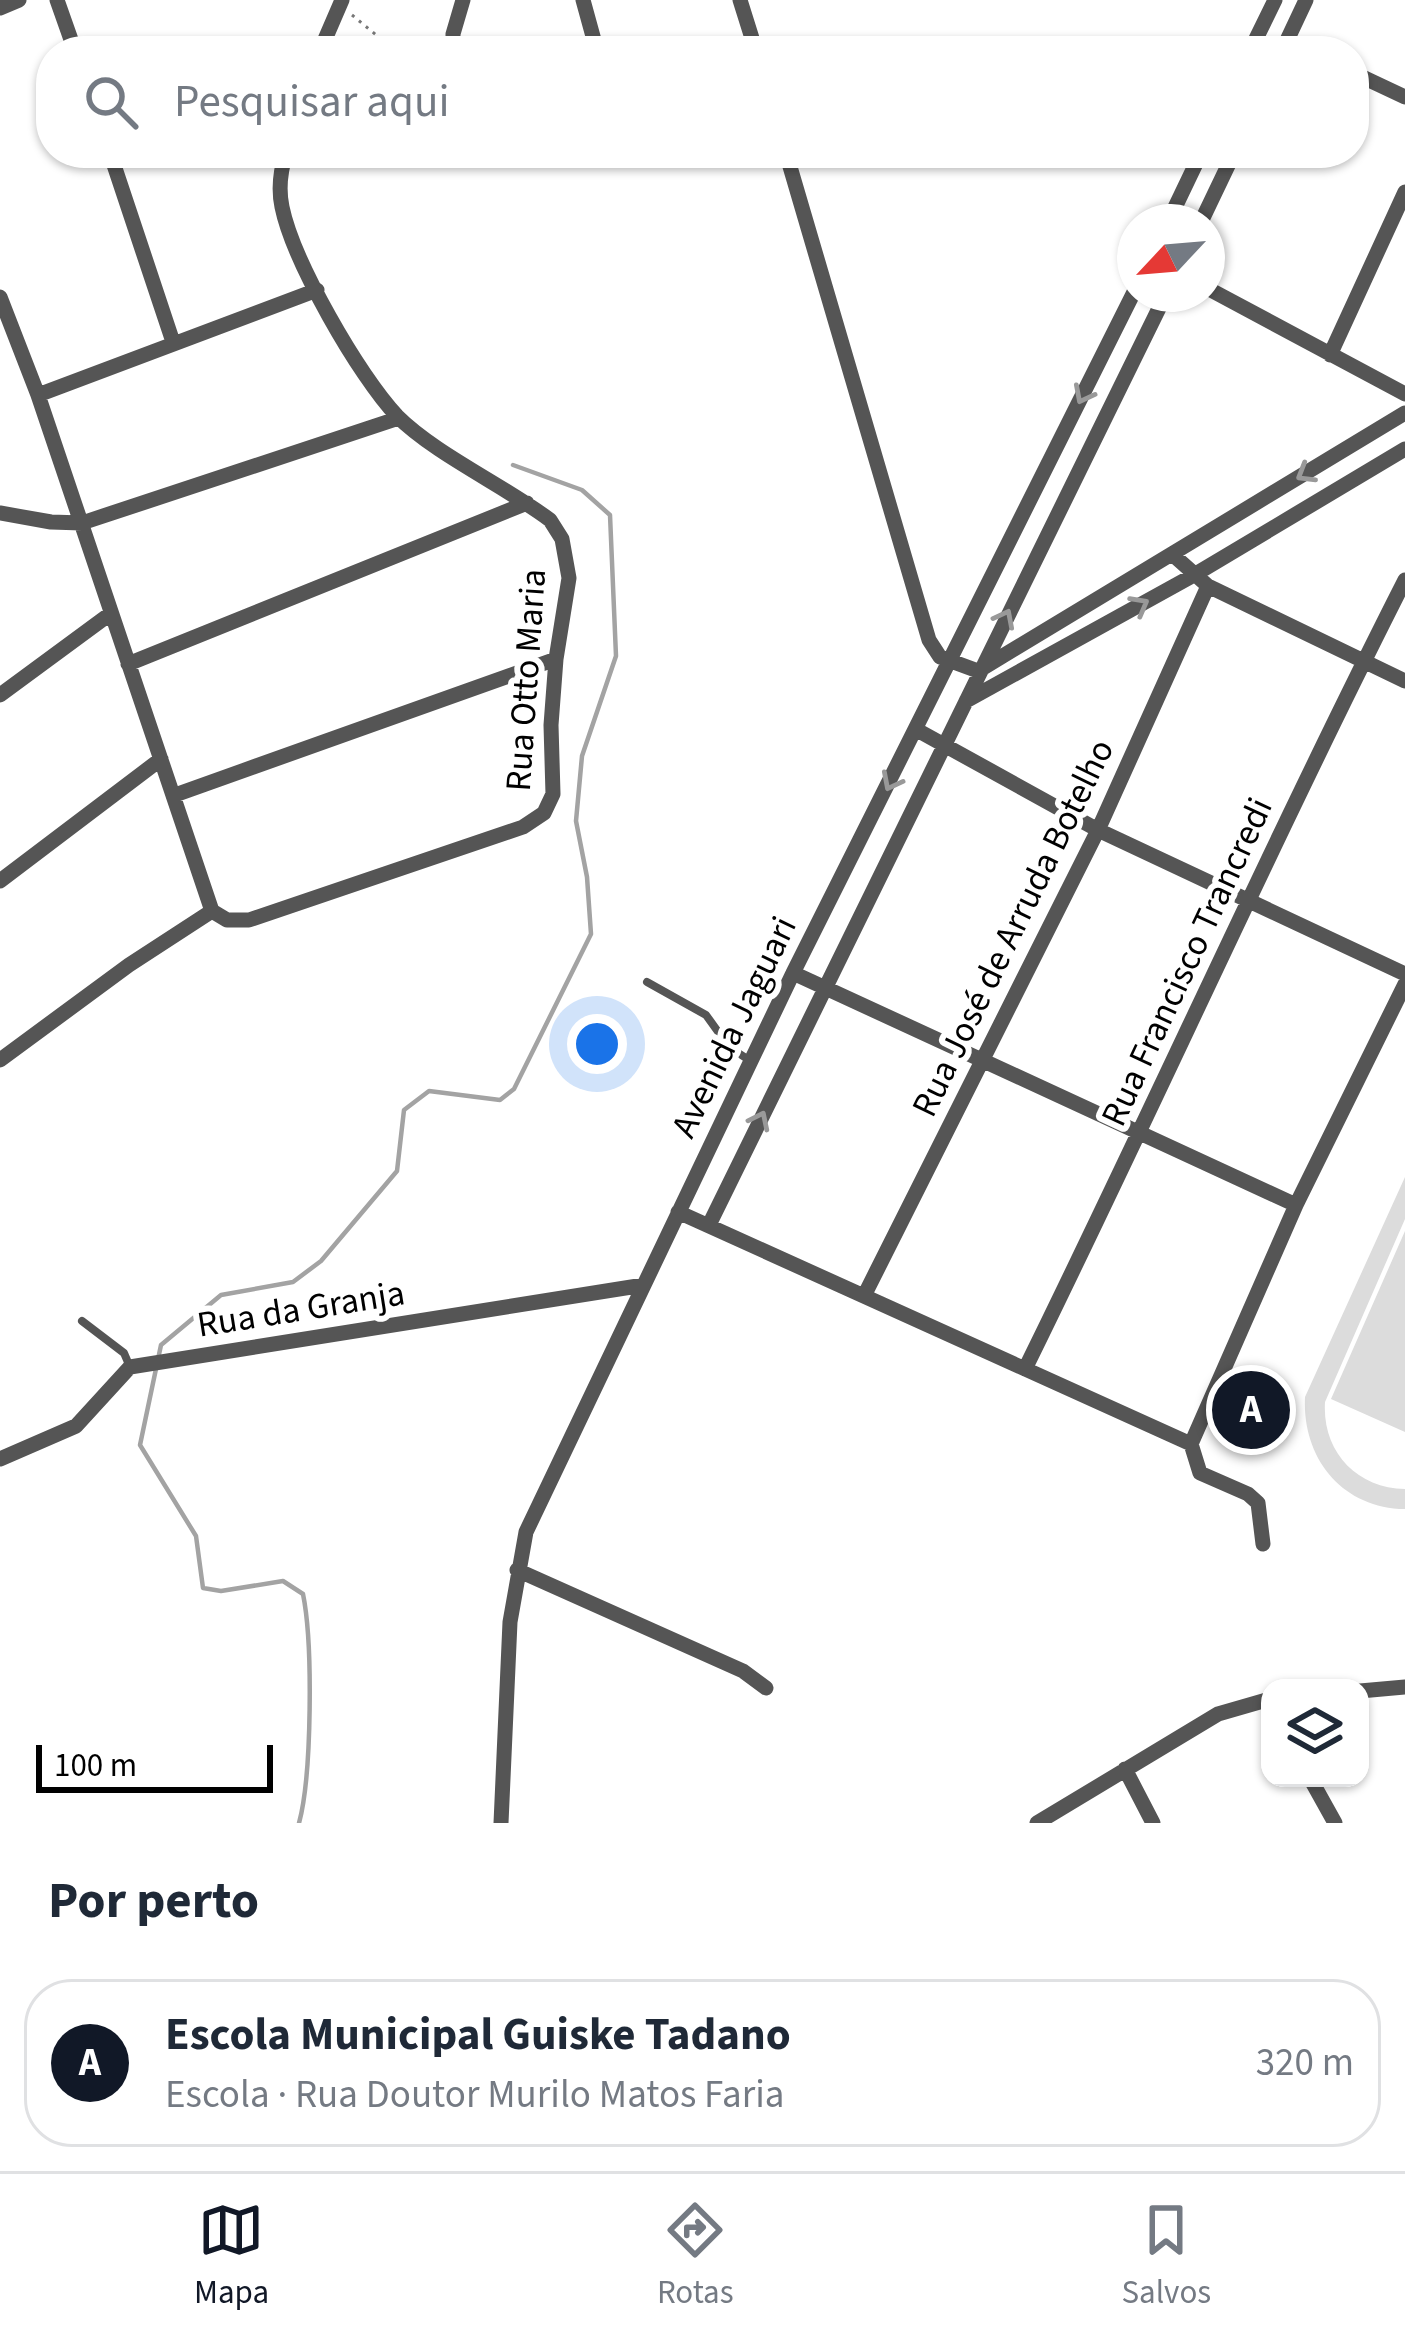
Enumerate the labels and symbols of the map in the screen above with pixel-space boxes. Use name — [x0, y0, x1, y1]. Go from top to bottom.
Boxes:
north arrow — [1117, 204, 1225, 312]
one-way arrow — [1074, 383, 1097, 404]
one-way arrow — [1296, 459, 1318, 482]
street label: Rua Otto Maria — [493, 567, 559, 793]
one-way arrow — [1127, 596, 1148, 619]
one-way arrow — [990, 609, 1013, 631]
street label: Rua José de Arruda Botelho — [899, 731, 1127, 1125]
one-way arrow — [882, 769, 905, 791]
street label: Rua Francisco Trancredi — [1088, 789, 1286, 1135]
street label: Avenida Jaguari — [658, 908, 810, 1146]
your location — [567, 1014, 627, 1074]
one-way arrow — [746, 1111, 769, 1132]
street label: Rua da Granja — [194, 1267, 408, 1351]
pin: A — [1212, 1365, 1290, 1455]
scale bar — [36, 1739, 273, 1792]

